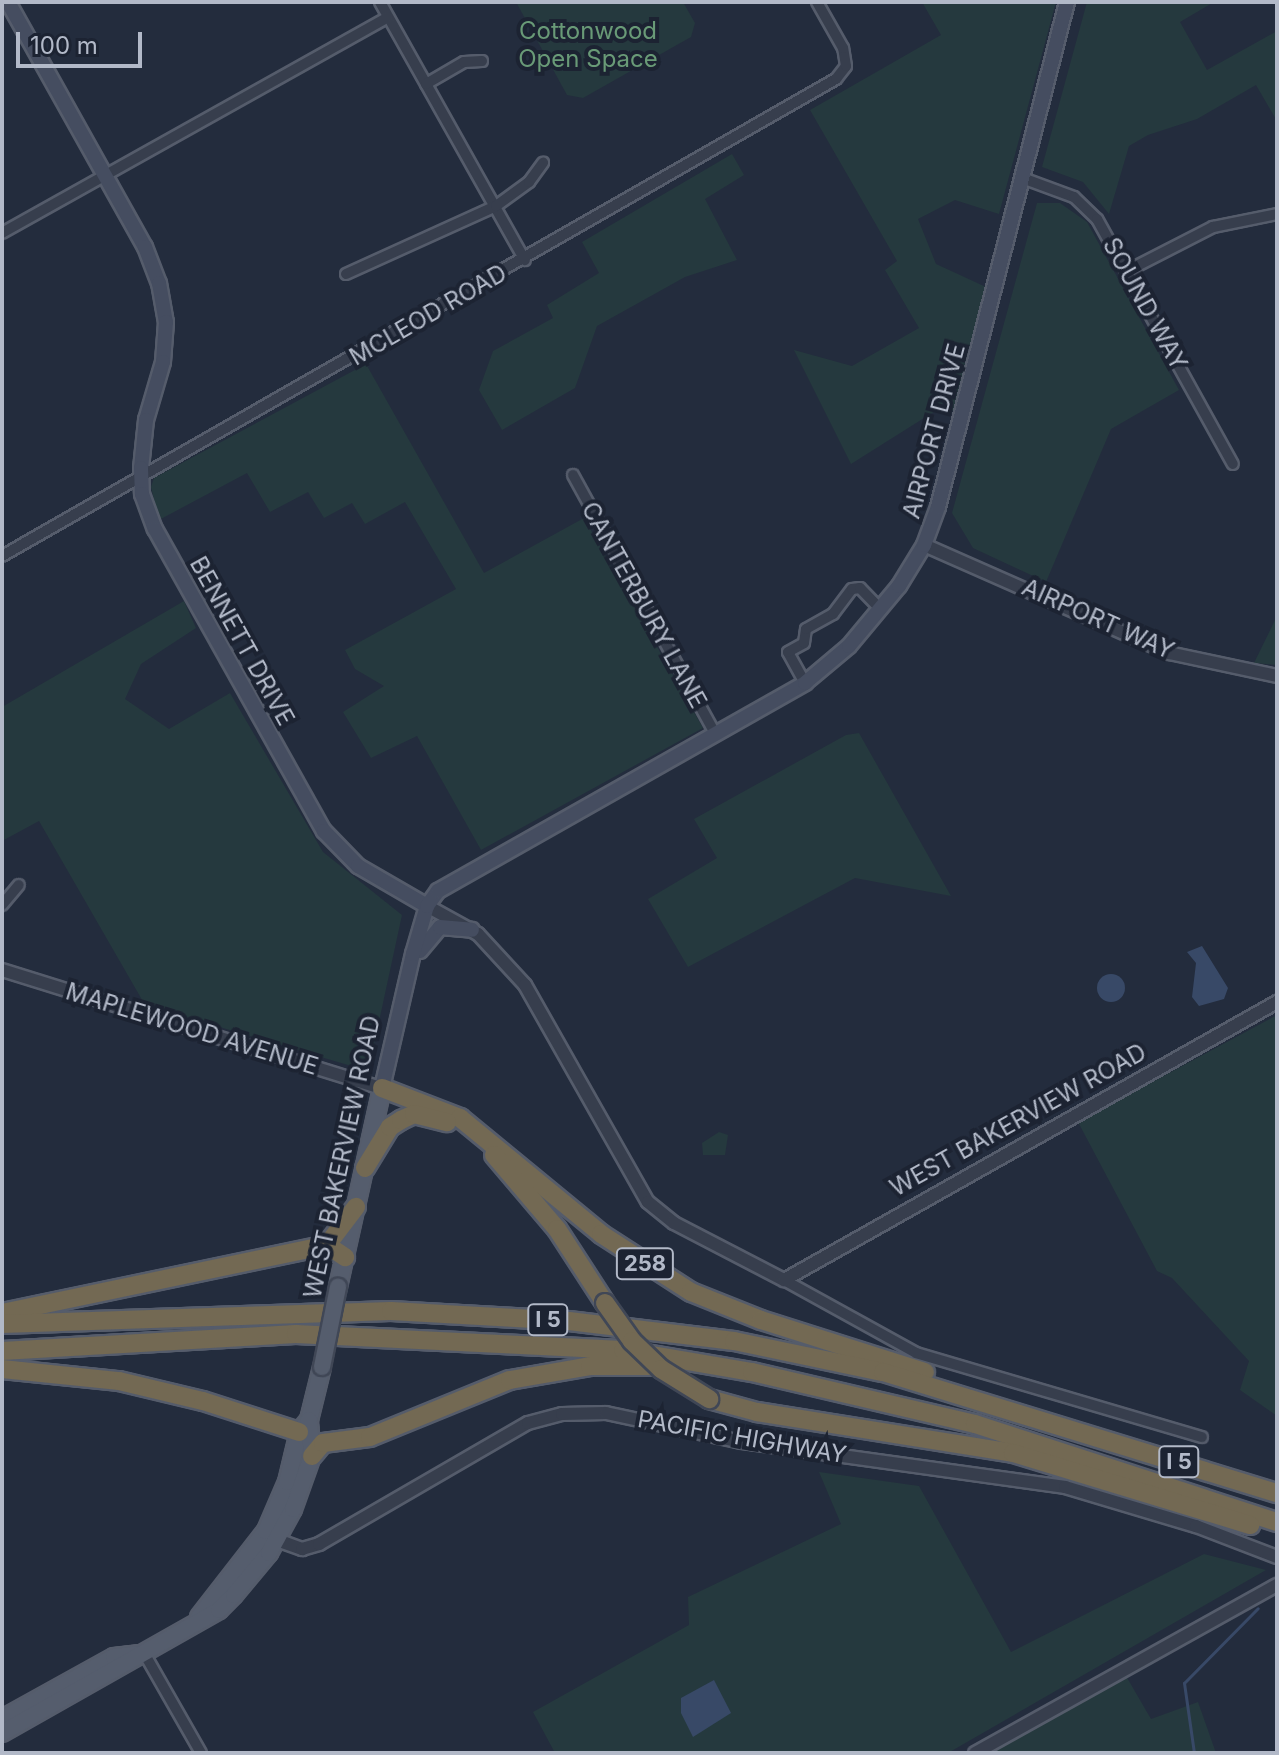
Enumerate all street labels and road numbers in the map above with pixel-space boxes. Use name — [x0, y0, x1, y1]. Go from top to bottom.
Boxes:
street label: SOUND WAY — [1097, 233, 1193, 375]
street label: MCLEOD ROAD — [344, 258, 512, 372]
street label: AIRPORT DRIVE — [897, 340, 971, 522]
street label: CANTERBURY LANE — [575, 497, 713, 713]
street label: BENNETT DRIVE — [184, 552, 300, 730]
street label: AIRPORT WAY — [1018, 573, 1178, 665]
street label: MAPLEWOOD AVENUE — [62, 977, 322, 1081]
street label: WEST BAKERVIEW ROAD — [298, 1013, 386, 1301]
street label: WEST BAKERVIEW ROAD — [885, 1038, 1151, 1202]
road number: 258 — [615, 1246, 675, 1282]
road number: I 5 — [526, 1302, 570, 1338]
street label: PACIFIC HIGHWAY — [635, 1404, 849, 1470]
road number: I 5 — [1157, 1444, 1201, 1480]

